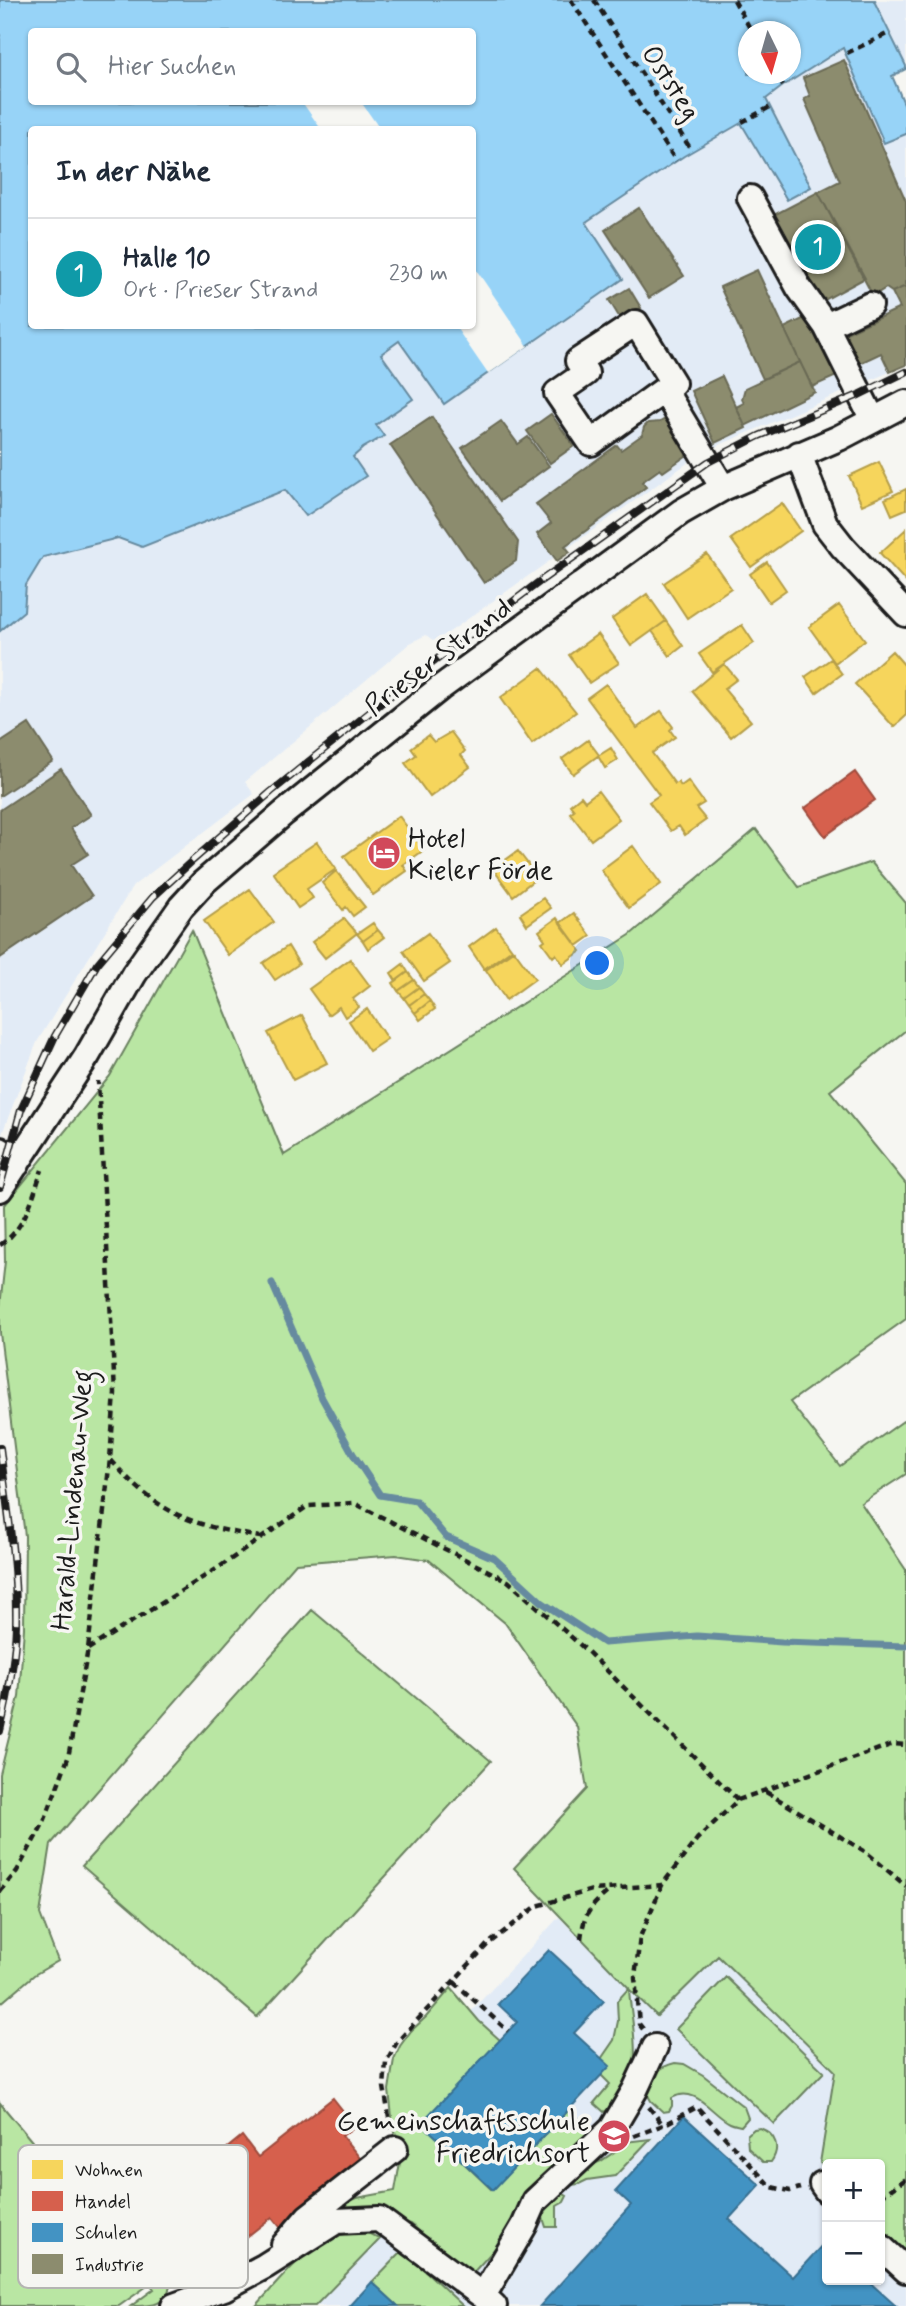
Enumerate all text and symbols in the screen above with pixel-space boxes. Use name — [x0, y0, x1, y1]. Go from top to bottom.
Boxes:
north arrow — [738, 21, 801, 84]
search box — [28, 28, 476, 105]
street label: Oststeg — [632, 38, 708, 128]
icon: search — [52, 48, 90, 86]
text: Hier suchen — [108, 50, 236, 84]
text: In der Nähe — [56, 152, 211, 191]
pin: 1 — [795, 221, 841, 273]
text: Halle 10 — [123, 242, 211, 276]
text: 1 — [74, 259, 84, 289]
text: 230 m — [389, 259, 448, 289]
text: Ort · Prieser Strand — [123, 276, 318, 306]
street label: Prieser Strand — [358, 591, 520, 725]
place label: Hotel Kieler Förde — [408, 821, 553, 890]
hotel icon: Hotel Kieler Förde — [365, 834, 403, 872]
your location — [580, 946, 614, 980]
street label: Harald-Lindenau-Weg — [44, 1368, 106, 1633]
place label: Gemeinschaftsschule Friedrichsort — [337, 2104, 590, 2173]
school or university icon: Gemeinschaftsschule Friedrichsort — [595, 2117, 633, 2155]
legend — [18, 2145, 248, 2288]
text: Wohnen — [75, 2158, 143, 2183]
map controls — [822, 2159, 885, 2285]
button: + — [822, 2159, 885, 2222]
text: Handel — [75, 2190, 131, 2215]
text: Schulen — [75, 2221, 138, 2246]
button: − — [822, 2222, 885, 2285]
text: Industrie — [75, 2253, 144, 2278]

